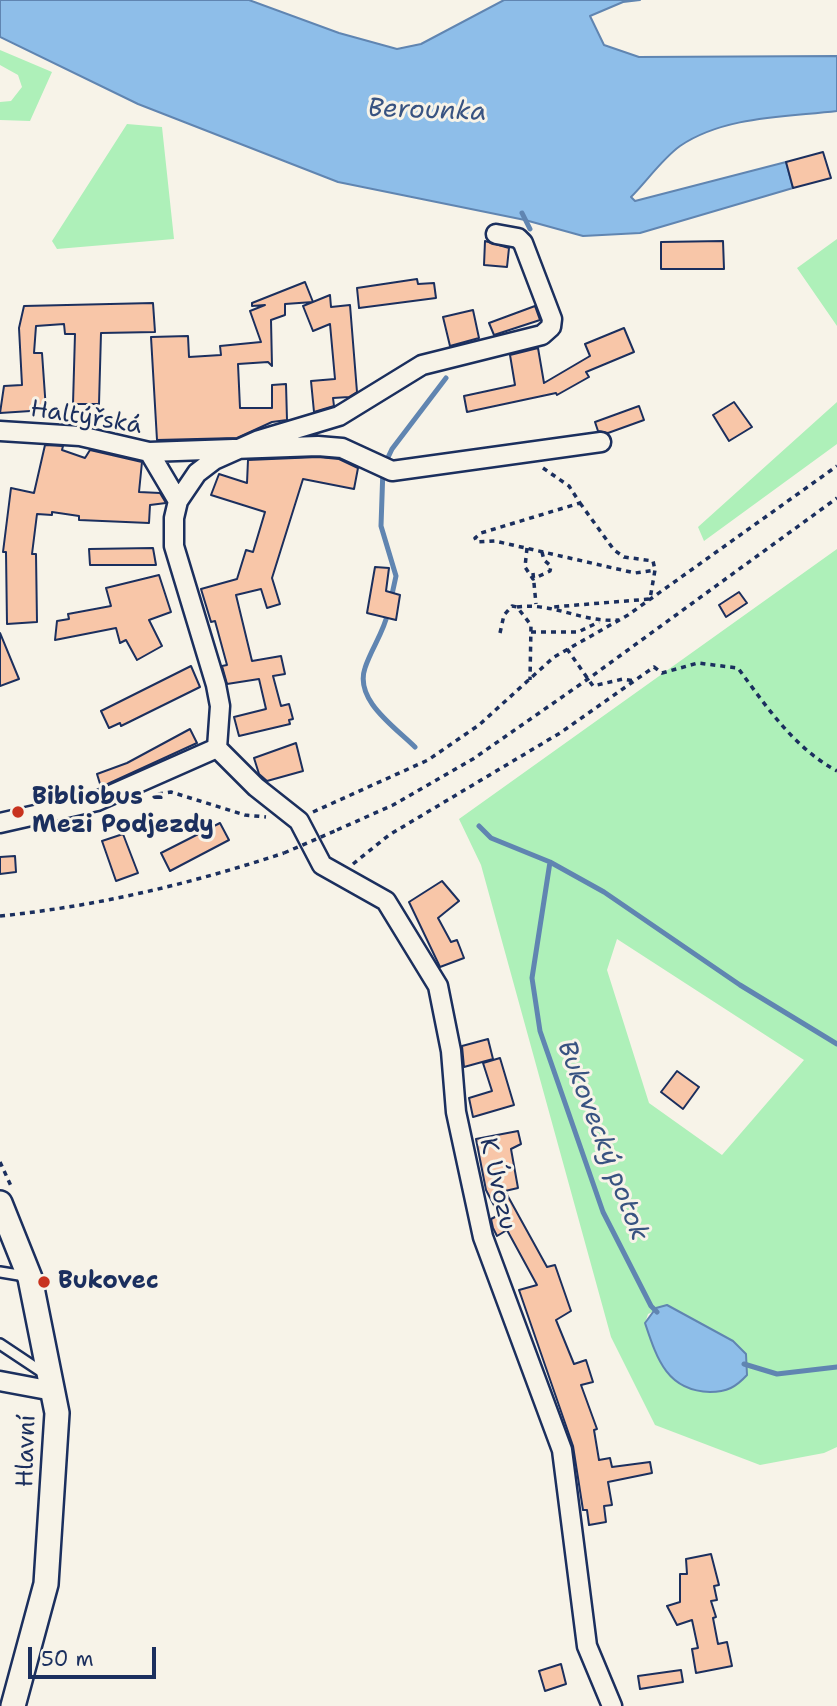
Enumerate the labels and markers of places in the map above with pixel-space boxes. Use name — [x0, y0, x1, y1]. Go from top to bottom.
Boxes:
place label: Bibliobus - Mezi Podjezdy — [32, 784, 214, 840]
marker: Bibliobus - Mezi Podjezdy — [10, 804, 26, 820]
place label: Bukovec — [58, 1268, 159, 1296]
marker: Bukovec — [36, 1274, 52, 1290]

